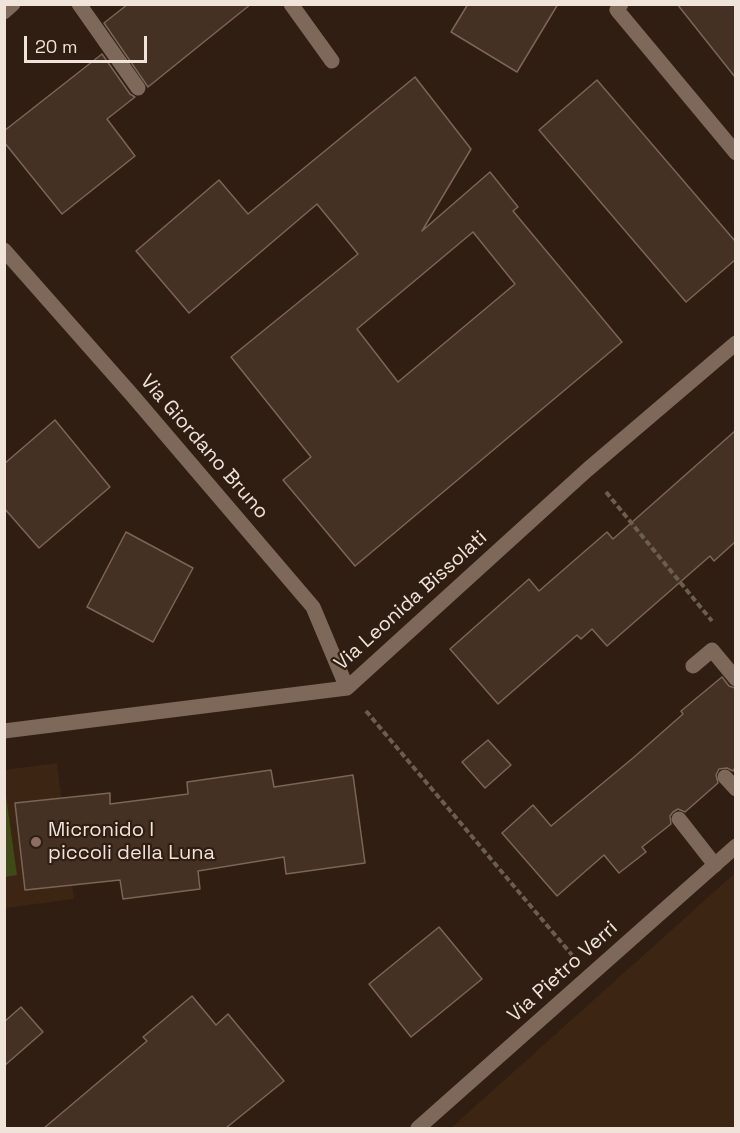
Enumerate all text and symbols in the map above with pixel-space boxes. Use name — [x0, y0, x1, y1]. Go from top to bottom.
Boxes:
scale bar — [27, 24, 150, 62]
text: 20 m — [35, 35, 78, 58]
street label: Via Giordano Bruno — [135, 370, 273, 524]
street label: Via Leonida Bissolati — [330, 526, 492, 676]
place label: Micronido I piccoli della Luna — [48, 819, 215, 866]
marker: Micronido I piccoli della Luna — [29, 835, 43, 849]
street label: Via Pietro Verri — [503, 916, 623, 1028]

